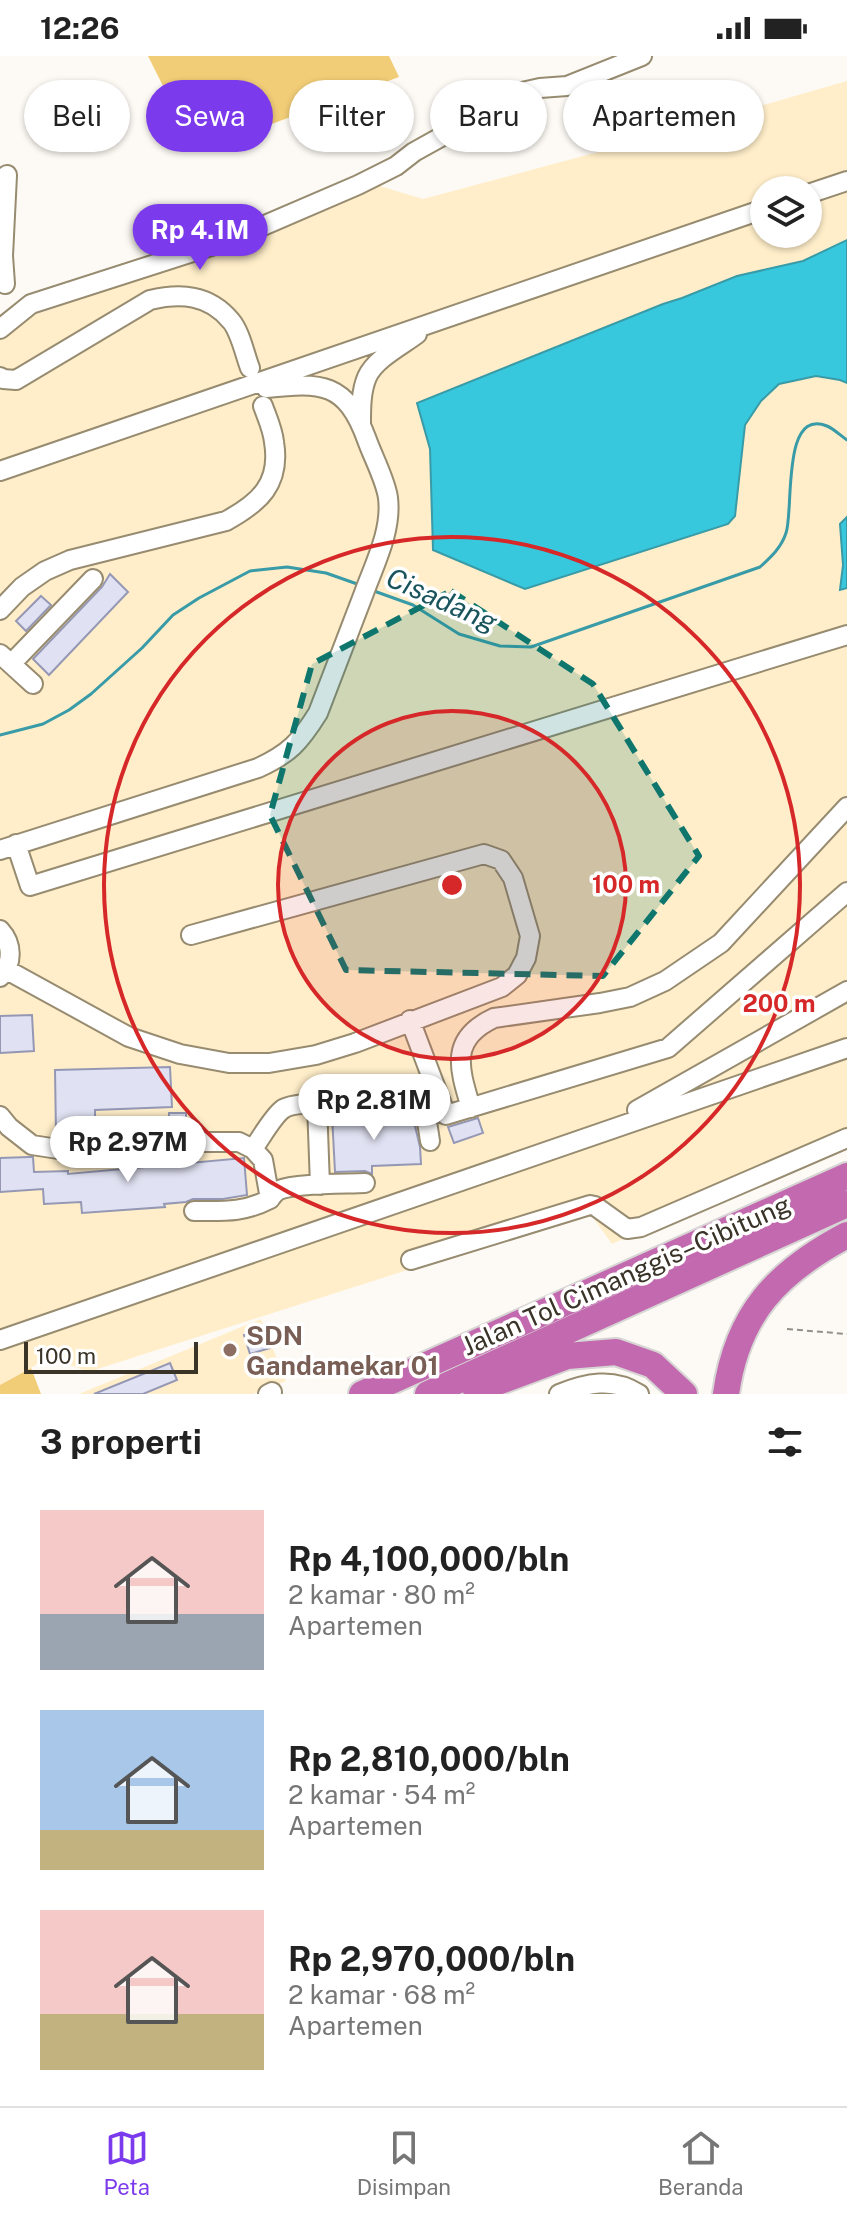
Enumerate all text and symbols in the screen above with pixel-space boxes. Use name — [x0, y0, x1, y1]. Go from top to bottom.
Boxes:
text: 12:26 — [40, 10, 119, 46]
chip: Beli — [24, 80, 130, 152]
chip: Sewa — [146, 80, 273, 152]
chip: Filter — [289, 80, 414, 152]
chip: Baru — [430, 80, 547, 152]
chip: Apartemen — [563, 80, 764, 152]
map controls — [750, 176, 822, 248]
button: layers — [750, 176, 822, 248]
pin: Rp 4.1M — [126, 204, 274, 272]
text: Rp 4.1M — [151, 214, 249, 245]
water label: Cisadang — [382, 560, 503, 638]
text: 100 m — [592, 870, 660, 898]
centre of rings — [438, 871, 466, 899]
text: 200 m — [742, 989, 816, 1017]
pin: Rp 2.81M — [291, 1074, 457, 1142]
text: Rp 2.81M — [316, 1084, 432, 1115]
pin: Rp 2.97M — [45, 1116, 211, 1184]
text: Rp 2.97M — [68, 1126, 188, 1157]
street label: Jalan Tol Cimanggis–Cibitung — [457, 1188, 795, 1362]
place label: SDN Gandamekar 01 — [246, 1320, 439, 1381]
scale bar — [24, 1338, 198, 1374]
marker: SDN Gandamekar 01 — [221, 1341, 239, 1359]
text: 100 m — [36, 1343, 96, 1369]
icon: filters — [763, 1420, 807, 1464]
text: 3 properti — [40, 1422, 202, 1462]
text: Rp 4,100,000/bln — [288, 1539, 570, 1579]
icon: home — [104, 1542, 200, 1638]
text: 2 kamar · 80 m² — [288, 1579, 475, 1610]
text: Apartemen — [288, 1610, 423, 1641]
text: Rp 2,810,000/bln — [288, 1739, 570, 1779]
icon: home — [104, 1742, 200, 1838]
text: 2 kamar · 54 m² — [288, 1779, 475, 1810]
text: Apartemen — [288, 1810, 423, 1841]
text: Rp 2,970,000/bln — [288, 1939, 575, 1979]
icon: home — [104, 1942, 200, 2038]
text: 2 kamar · 68 m² — [288, 1979, 475, 2010]
text: Apartemen — [288, 2010, 423, 2041]
tab: Peta — [103, 2126, 150, 2200]
tab: Disimpan — [357, 2126, 451, 2200]
tab: Beranda — [658, 2126, 744, 2200]

